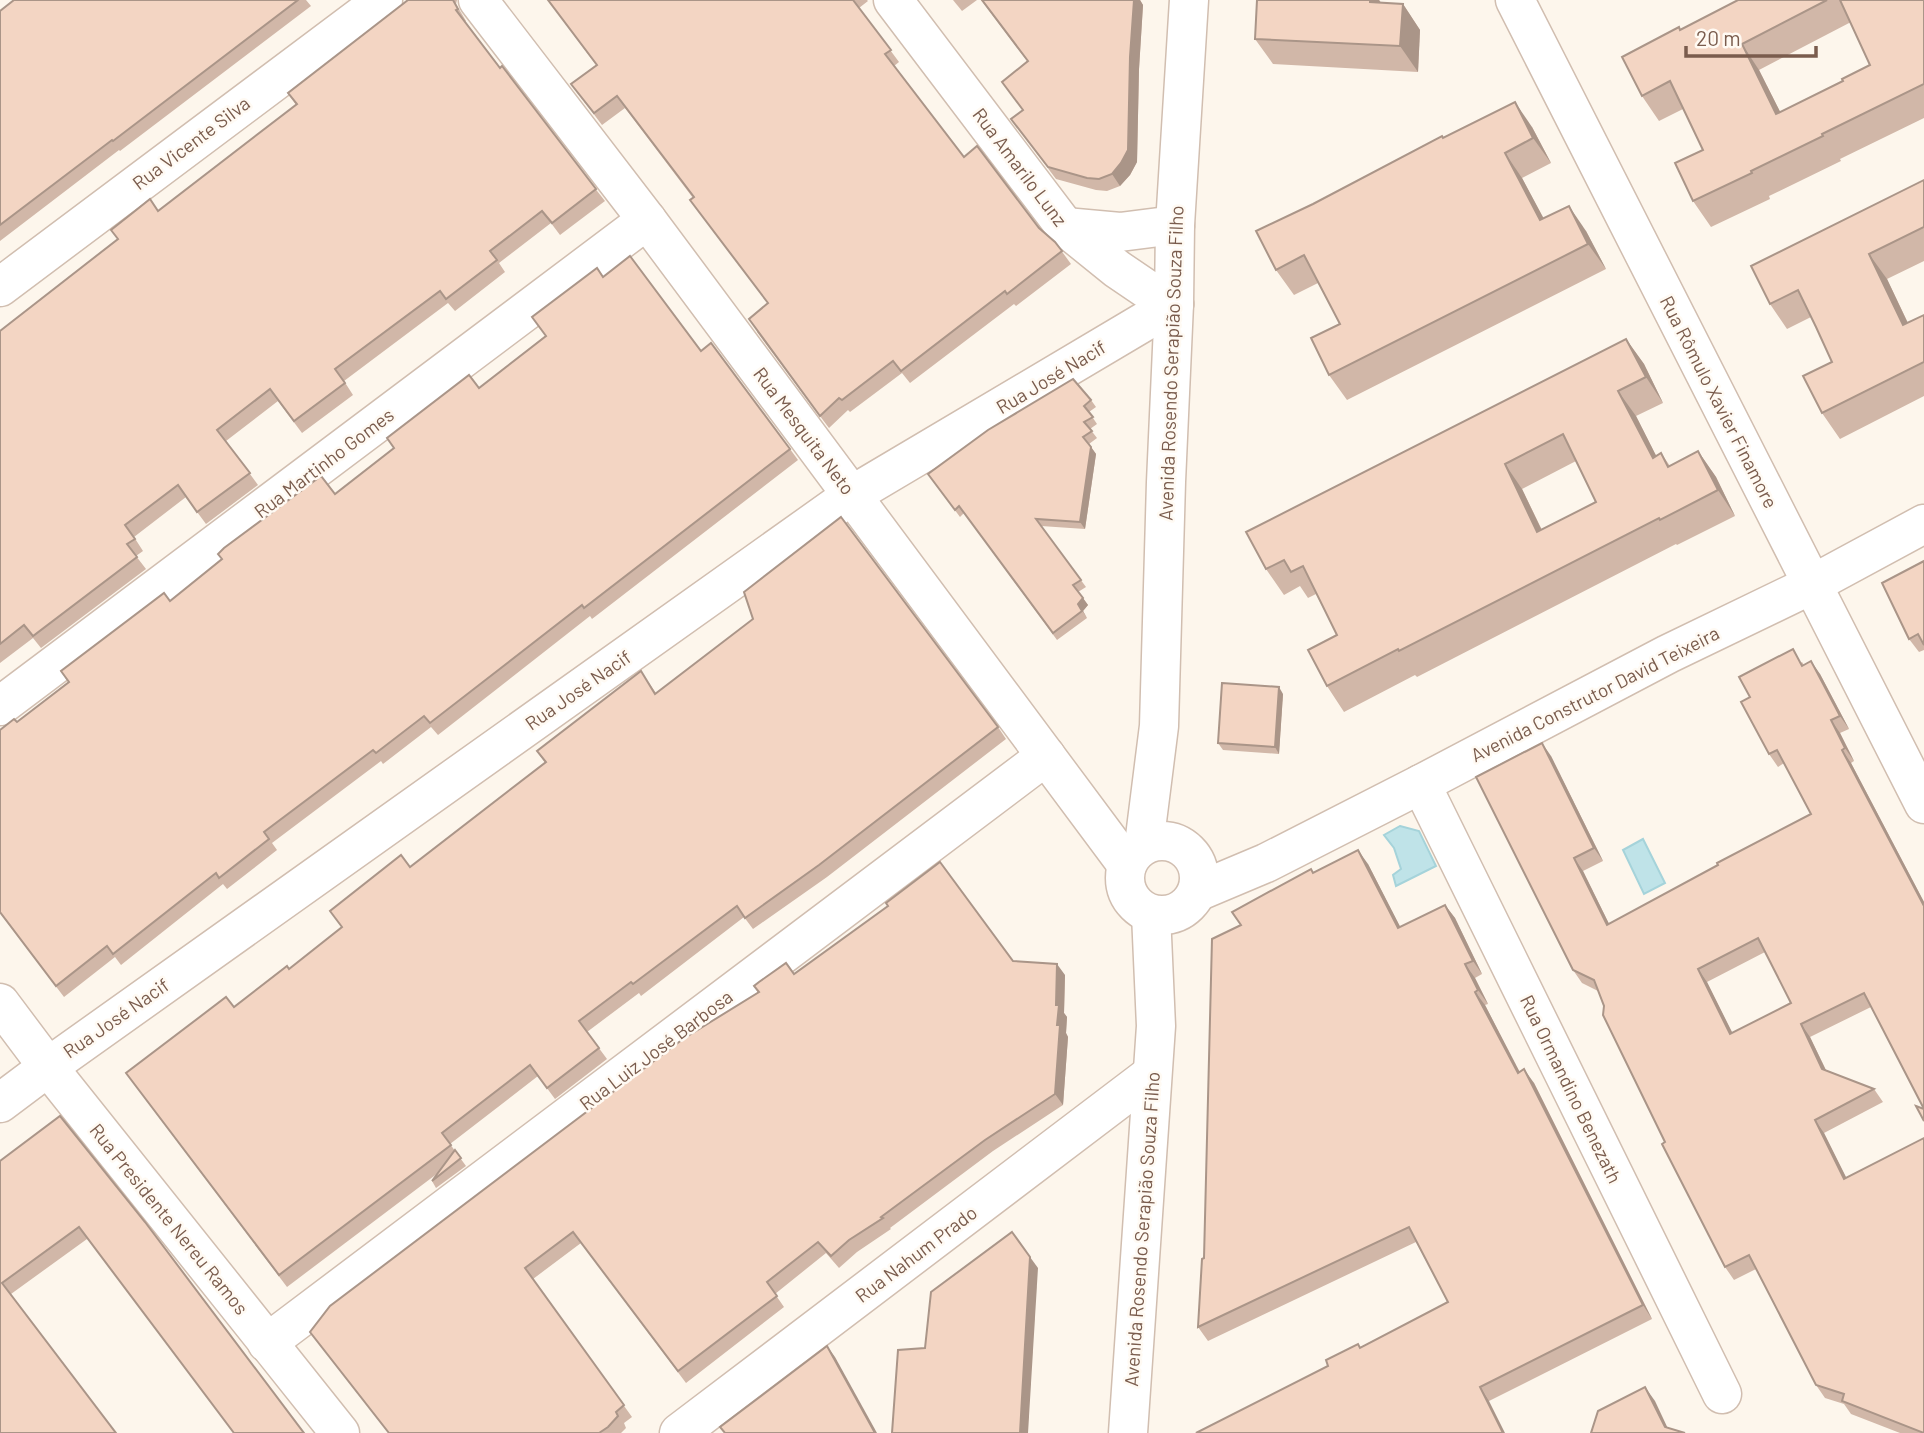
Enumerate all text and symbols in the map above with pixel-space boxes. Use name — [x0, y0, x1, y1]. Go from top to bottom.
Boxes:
scale bar — [1686, 14, 1815, 58]
text: 20 m — [1696, 25, 1741, 50]
street label: Rua Vicente Silva — [127, 91, 254, 194]
street label: Rua Amarilo Lunz — [968, 103, 1072, 230]
street label: Avenida Rosendo Serapião Souza Filho — [1154, 205, 1188, 521]
street label: Rua Rômulo Xavier Finamore — [1656, 292, 1783, 512]
street label: Rua José Nacif — [992, 335, 1110, 418]
street label: Rua Mesquita Neto — [749, 362, 860, 499]
street label: Rua Martinho Gomes — [249, 403, 398, 523]
street label: Avenida Construtor David Teixeira — [1467, 621, 1723, 766]
street label: Rua José Nacif — [520, 645, 635, 735]
street label: Rua José Nacif — [58, 973, 173, 1063]
street label: Rua Luiz José Barbosa — [575, 985, 737, 1115]
street label: Rua Ormandino Benezath — [1516, 991, 1627, 1187]
street label: Avenida Rosendo Serapião Souza Filho — [1119, 1071, 1164, 1387]
street label: Rua Presidente Nereu Ramos — [85, 1119, 254, 1319]
street label: Rua Nahum Prado — [850, 1200, 981, 1307]

